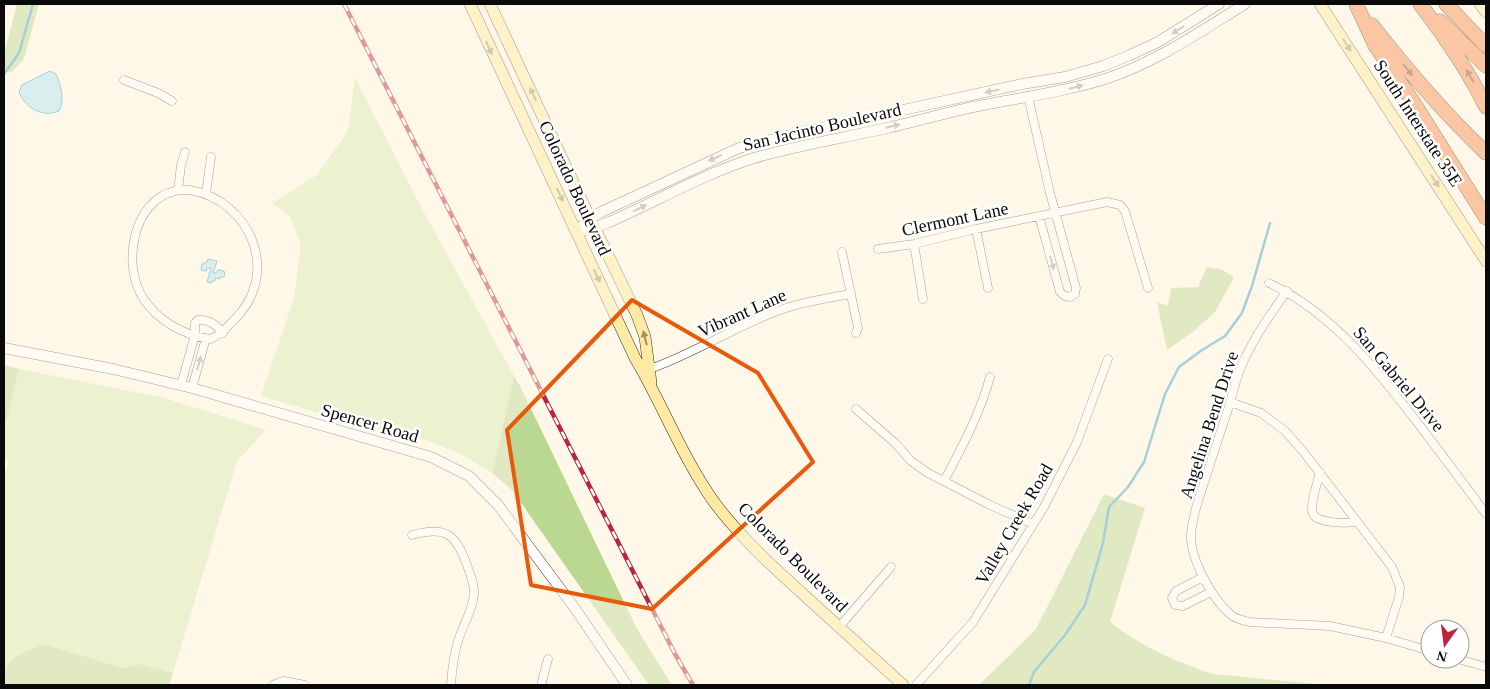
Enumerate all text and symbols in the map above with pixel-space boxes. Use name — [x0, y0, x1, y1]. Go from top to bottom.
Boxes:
one-way arrow — [1171, 25, 1184, 35]
one-way arrow — [1342, 38, 1351, 51]
one-way arrow — [486, 41, 494, 55]
street label: South Interstate 35E — [1370, 56, 1466, 190]
one-way arrow — [1402, 63, 1414, 75]
one-way arrow — [1465, 69, 1474, 82]
one-way arrow — [1069, 82, 1084, 90]
one-way arrow — [529, 87, 537, 101]
one-way arrow — [984, 87, 999, 95]
street label: San Jacinto Boulevard — [741, 99, 903, 155]
street label: Colorado Boulevard — [535, 117, 615, 259]
one-way arrow — [886, 122, 901, 130]
one-way arrow — [708, 155, 722, 163]
one-way arrow — [1430, 174, 1440, 188]
one-way arrow — [556, 188, 564, 202]
street label: Clermont Lane — [900, 198, 1010, 240]
one-way arrow — [633, 204, 647, 212]
one-way arrow — [1048, 255, 1056, 270]
one-way arrow — [593, 269, 601, 283]
street label: Vibrant Lane — [695, 285, 789, 341]
street label: San Gabriel Drive — [1349, 322, 1449, 436]
one-way arrow — [641, 331, 649, 346]
street label: Angelina Bend Drive — [1176, 349, 1242, 501]
one-way arrow — [196, 356, 204, 371]
street label: Spencer Road — [319, 400, 421, 446]
street label: Valley Creek Road — [971, 460, 1057, 588]
street label: Colorado Boulevard — [734, 498, 852, 616]
north arrow — [1420, 619, 1470, 669]
text: N — [1435, 648, 1449, 665]

